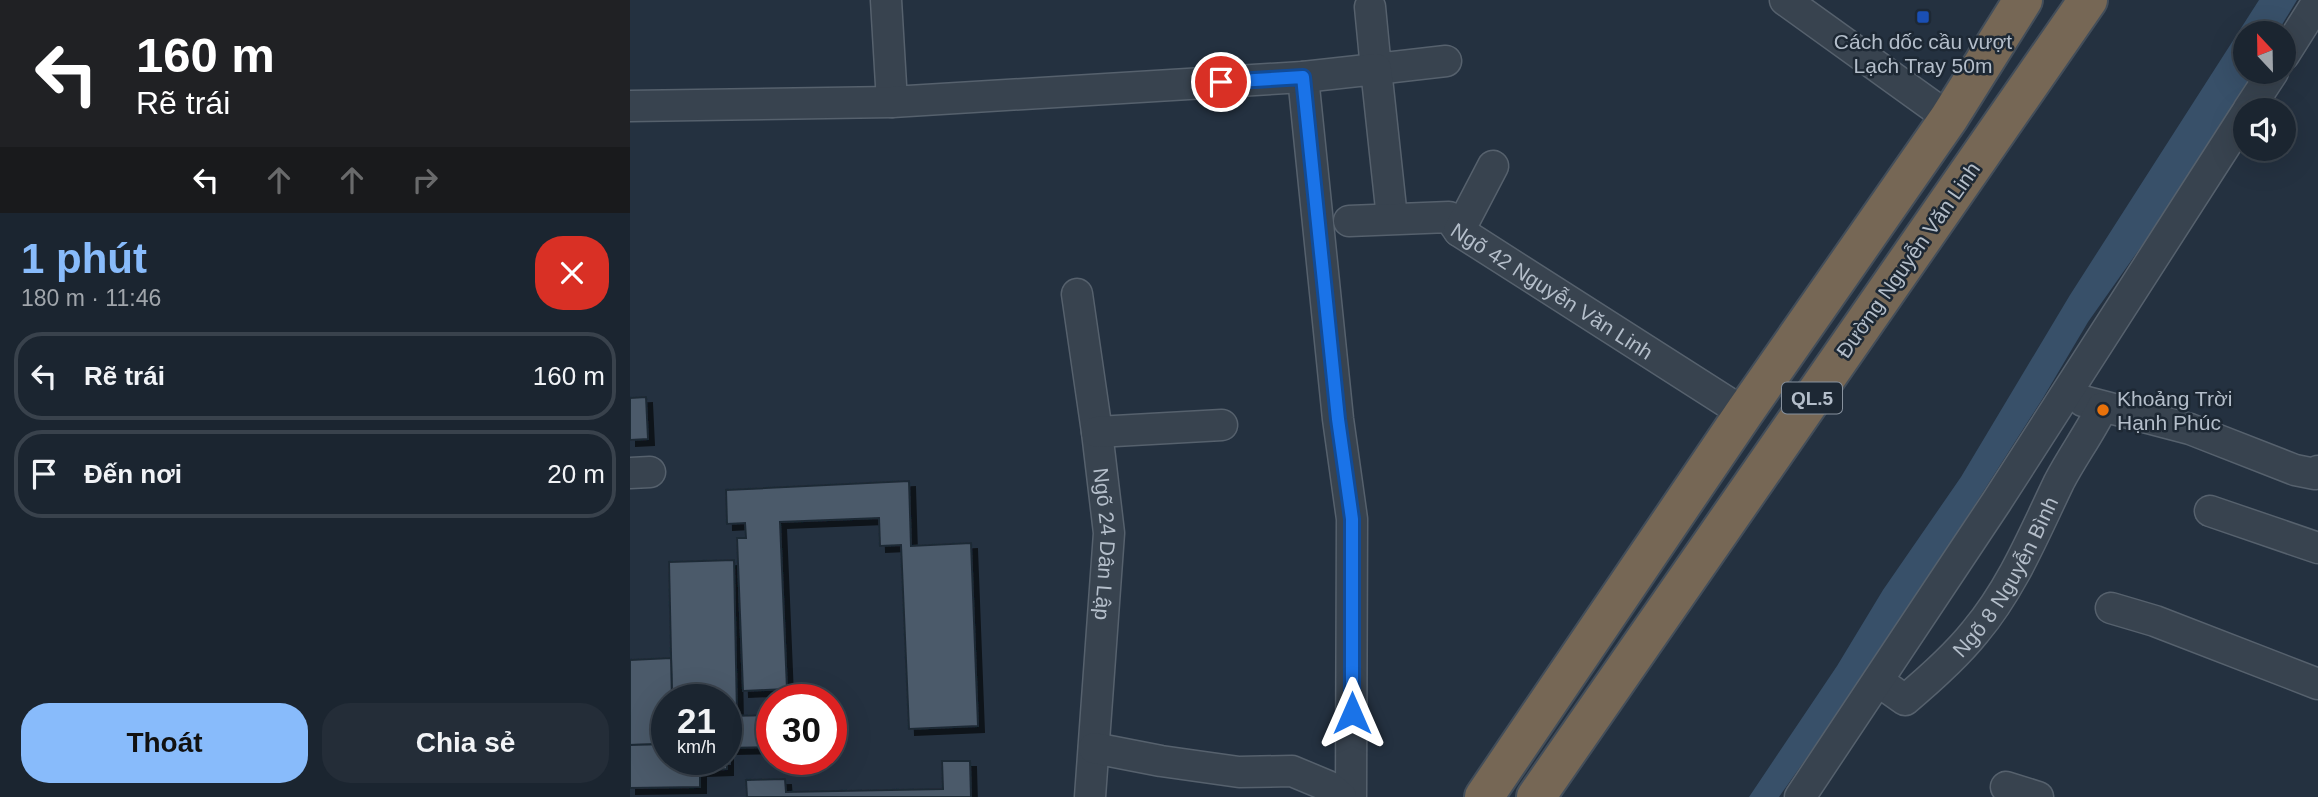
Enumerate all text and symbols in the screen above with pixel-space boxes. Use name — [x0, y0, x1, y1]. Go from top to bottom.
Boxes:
marker: Cách dốc cầu vượt Lạch Tray 50m — [1915, 9, 1931, 25]
north arrow — [2233, 21, 2296, 84]
map controls — [2233, 21, 2296, 161]
icon: left — [21, 28, 112, 119]
text: 160 m — [136, 28, 275, 82]
place label: Cách dốc cầu vượt Lạch Tray 50m — [1834, 30, 2012, 77]
pin — [1191, 52, 1251, 112]
icon: arrive — [1202, 63, 1240, 101]
text: Rẽ trái — [136, 85, 230, 121]
button: sound — [2233, 98, 2296, 161]
street label: Đường Nguyễn Văn Linh — [1832, 158, 1984, 362]
icon: left — [187, 161, 225, 199]
icon: ahead — [260, 161, 298, 199]
icon: ahead — [333, 161, 371, 199]
icon: right — [406, 161, 444, 199]
street label: Ngõ 42 Nguyễn Văn Linh — [1447, 218, 1657, 363]
text: 1 phút — [21, 235, 147, 282]
button: close — [535, 236, 609, 310]
text: 180 m · 11:46 — [21, 285, 161, 311]
icon: left — [25, 357, 63, 395]
text: Rẽ trái — [84, 361, 165, 391]
text: 160 m — [533, 361, 605, 391]
road number: QL.5 — [1782, 382, 1842, 414]
place label: Khoảng Trời Hạnh Phúc — [2117, 387, 2232, 434]
marker: Khoảng Trời Hạnh Phúc — [2095, 402, 2111, 418]
icon: arrive — [25, 455, 63, 493]
text: Đến nơi — [84, 459, 182, 489]
text: 20 m — [547, 459, 605, 489]
street label: Ngõ 24 Dân Lập — [1090, 466, 1121, 621]
street label: Ngõ 8 Nguyễn Bình — [1948, 493, 2062, 661]
position arrow — [1315, 676, 1389, 750]
speed limit sign: 30 — [756, 684, 847, 775]
text: 21 — [677, 701, 716, 740]
button: Thoát — [21, 703, 308, 783]
button: Chia sẻ — [322, 703, 609, 783]
text: km/h — [677, 737, 716, 757]

